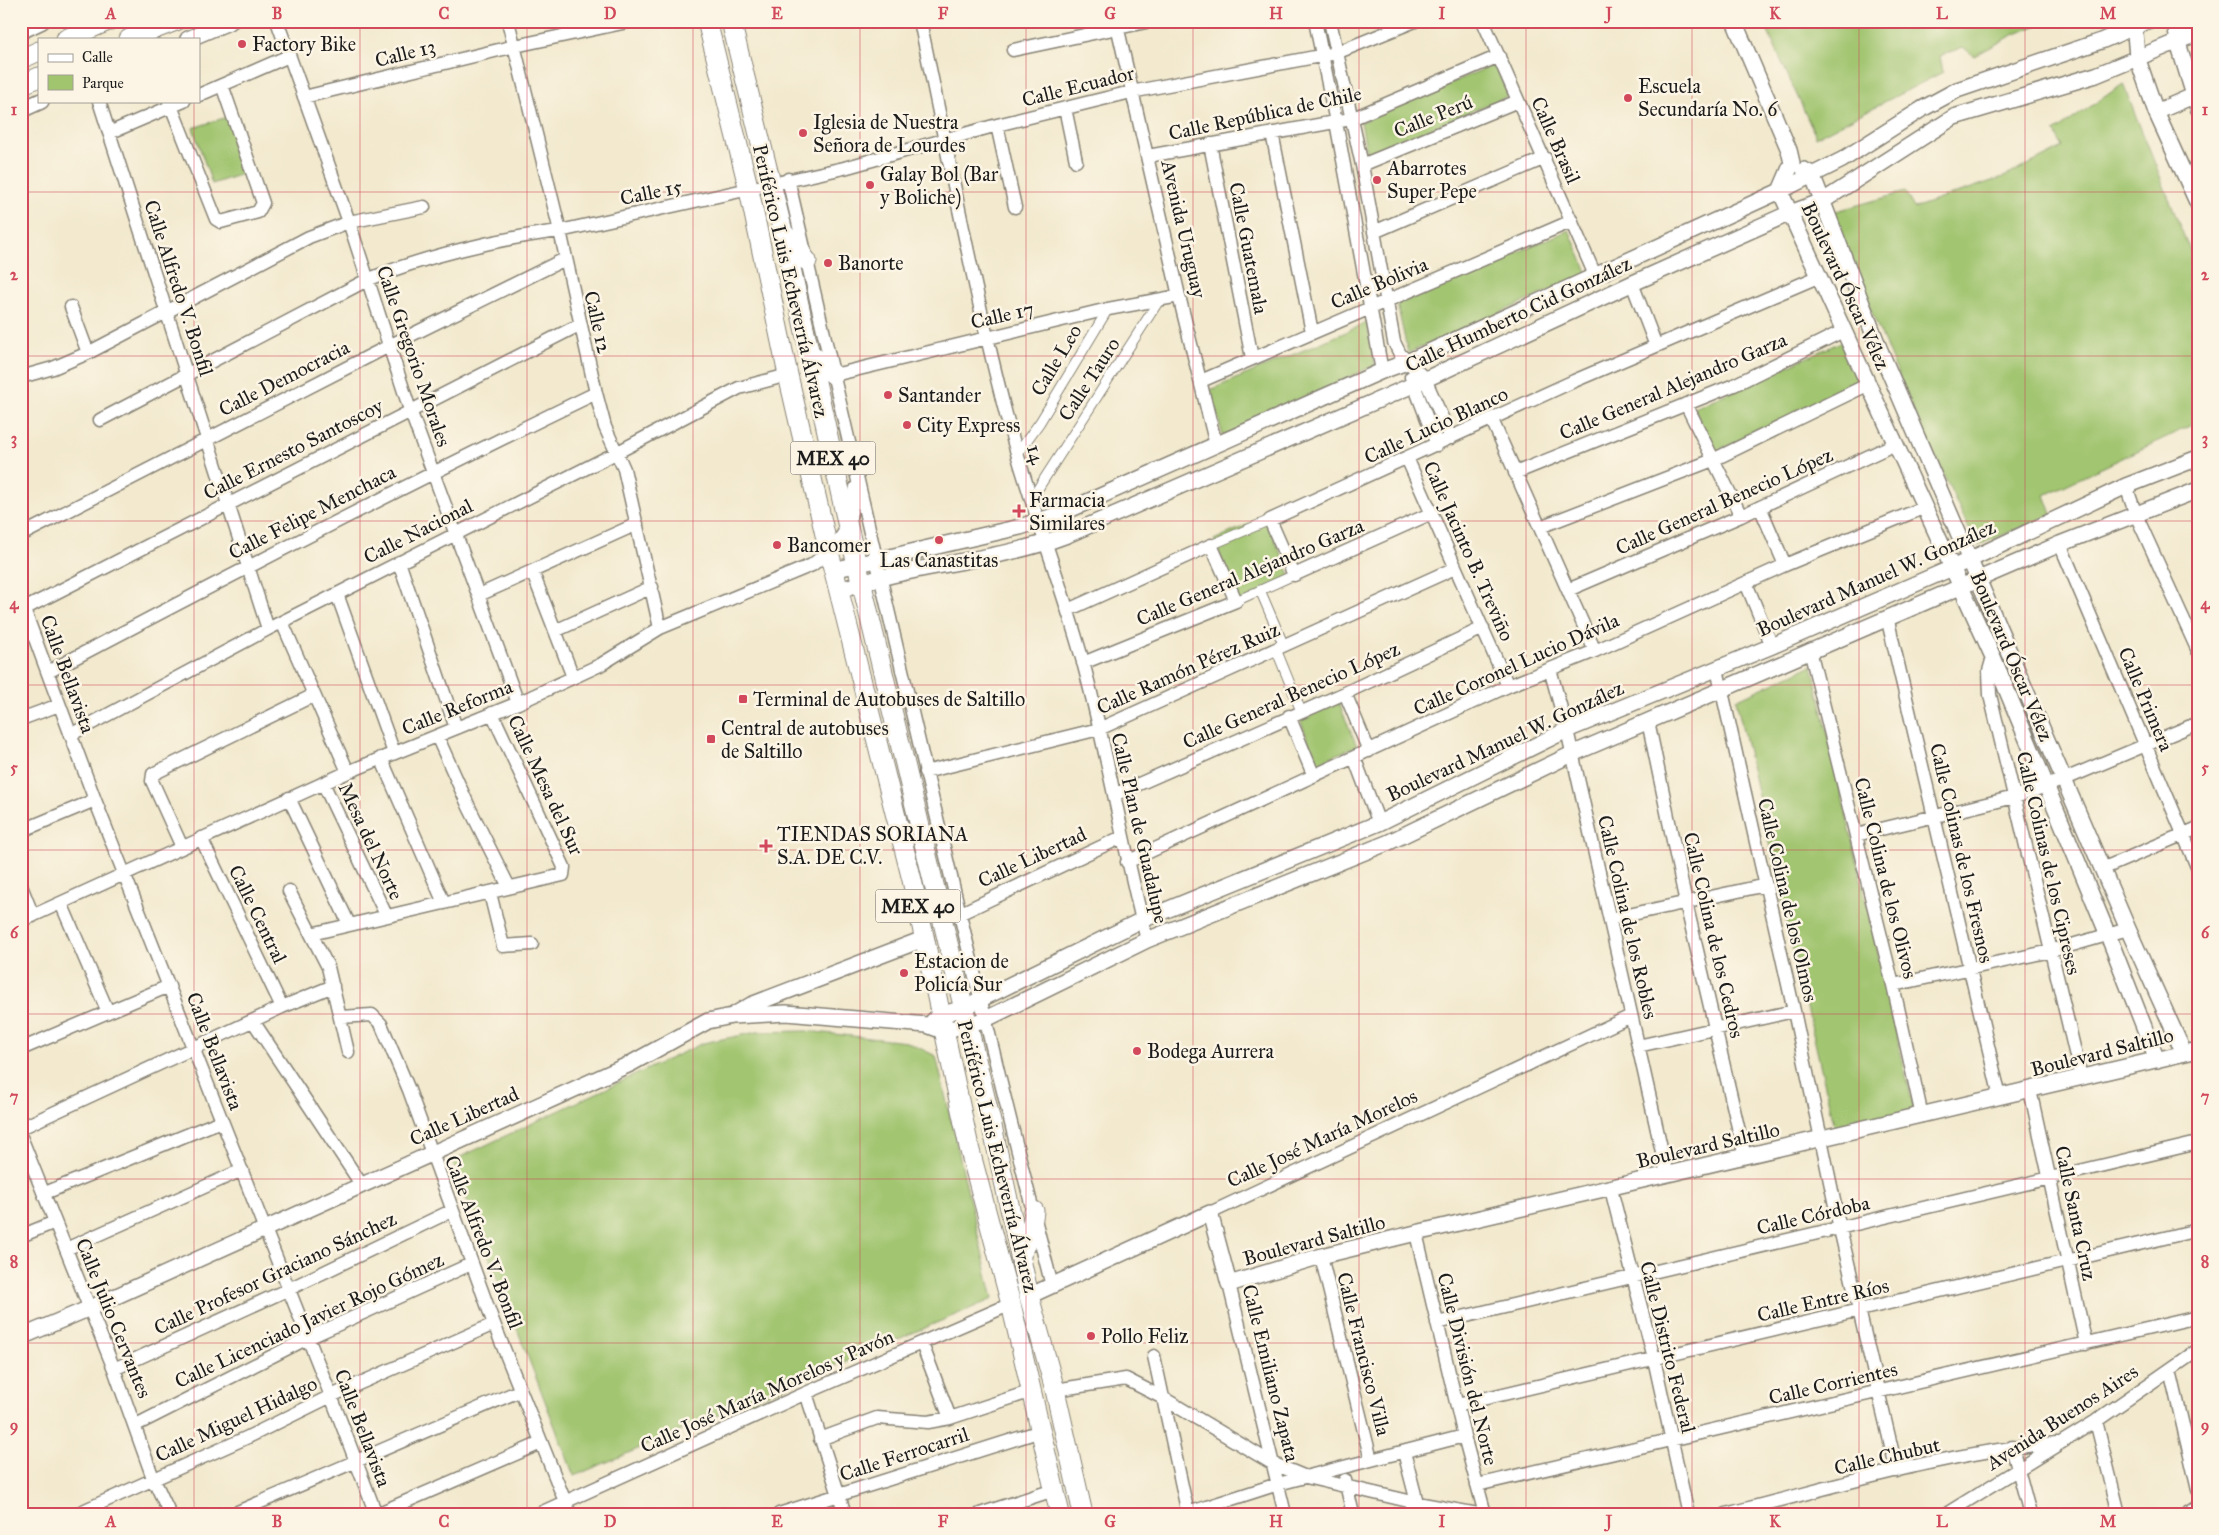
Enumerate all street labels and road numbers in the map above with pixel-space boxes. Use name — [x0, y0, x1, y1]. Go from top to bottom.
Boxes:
street label: Calle 13 — [372, 34, 438, 72]
street label: Calle Ecuador — [1019, 60, 1137, 112]
street label: Calle República de Chile — [1166, 81, 1364, 145]
street label: Calle Perú — [1390, 89, 1476, 143]
street label: Calle Brasil — [1526, 93, 1586, 188]
street label: Periférico Luis Echeverría Álvarez — [748, 142, 835, 420]
street label: Avenida Uruguay — [1155, 157, 1212, 301]
street label: Calle 15 — [618, 174, 684, 210]
street label: Calle Guatemala — [1224, 180, 1274, 316]
street label: Calle Alfredo V. Bonfil — [139, 197, 219, 380]
street label: Boulevard Óscar Vélez — [1797, 197, 1897, 374]
street label: Calle Humberto Cid González — [1401, 251, 1635, 377]
street label: Calle Bolivia — [1327, 252, 1432, 314]
street label: Calle Gregorio Morales — [371, 262, 456, 450]
street label: Calle 12 — [579, 288, 617, 356]
street label: Calle 17 — [968, 296, 1036, 334]
street label: Calle Leo — [1025, 320, 1087, 400]
street label: Calle General Alejandro Garza — [1556, 327, 1791, 445]
street label: Calle Tauro — [1053, 333, 1125, 425]
street label: Calle Democracia — [215, 335, 354, 421]
street label: Calle Lucio Blanco — [1360, 381, 1512, 469]
street label: Calle Ernesto Santoscoy — [199, 393, 387, 505]
road number: MEX 40 — [790, 442, 876, 474]
street label: 14 — [1022, 442, 1050, 467]
street label: Calle General Benecio López — [1612, 442, 1836, 560]
street label: Calle Jacinto B. Treviño — [1418, 457, 1520, 645]
street label: Calle Felipe Menchaca — [224, 459, 400, 565]
street label: Calle Nacional — [359, 493, 477, 569]
street label: Calle General Alejandro Garza — [1133, 513, 1368, 631]
street label: Boulevard Manuel W. González — [1753, 514, 1999, 642]
street label: Boulevard Óscar Vélez — [1965, 567, 2061, 745]
street label: Calle Coronel Lucio Dávila — [1409, 608, 1623, 720]
street label: Calle Bellavista — [35, 612, 101, 737]
street label: Calle Ramón Pérez Ruiz — [1093, 617, 1283, 719]
street label: Calle General Benecio López — [1179, 636, 1403, 754]
street label: Calle Primera — [2113, 643, 2179, 755]
street label: Calle Reforma — [398, 674, 516, 740]
street label: Boulevard Manuel W. González — [1383, 675, 1627, 807]
street label: Calle Mesa del Sur — [503, 711, 589, 859]
street label: Calle Plan de Guadalupe — [1106, 730, 1174, 926]
street label: Calle Colinas de los Fresnos — [1925, 741, 1999, 965]
street label: Calle Colinas de los Cipreses — [2012, 749, 2086, 977]
street label: Calle Colina de los Olivos — [1849, 775, 1923, 981]
street label: Mesa del Norte — [333, 779, 409, 903]
street label: Calle Colina de los Olmos — [1753, 796, 1823, 1004]
street label: Calle Colina de los Robles — [1593, 813, 1663, 1021]
street label: Calle Libertad — [974, 821, 1090, 893]
street label: Calle Colina de los Cedros — [1679, 830, 1749, 1040]
street label: Calle Central — [224, 861, 292, 968]
road number: MEX 40 — [876, 889, 960, 922]
street label: Calle Bellavista — [182, 989, 249, 1114]
street label: Periférico Luis Echeverría Álvarez — [952, 1017, 1045, 1295]
street label: Boulevard Saltillo — [2028, 1023, 2176, 1081]
street label: Calle Libertad — [406, 1081, 522, 1151]
street label: Calle José María Morelos — [1223, 1083, 1421, 1194]
street label: Boulevard Saltillo — [1634, 1117, 1782, 1173]
street label: Calle Santa Cruz — [2050, 1143, 2102, 1283]
street label: Calle Alfredo V. Bonfil — [440, 1152, 528, 1333]
street label: Calle Córdoba — [1754, 1190, 1872, 1240]
street label: Calle Profesor Graciano Sánchez — [150, 1206, 400, 1340]
street label: Boulevard Saltillo — [1240, 1209, 1388, 1271]
street label: Calle Julio Cervantes — [70, 1235, 157, 1402]
street label: Calle Licenciado Javier Rojo Gómez — [171, 1247, 448, 1394]
street label: Calle Distrito Federal — [1635, 1259, 1701, 1436]
street label: Calle Francisco Villa — [1332, 1270, 1396, 1439]
street label: Calle División del Norte — [1432, 1270, 1504, 1468]
street label: Calle Entre Ríos — [1755, 1273, 1891, 1327]
street label: Calle Emiliano Zapata — [1237, 1282, 1305, 1465]
street label: Calle José María Morelos y Pavón — [636, 1324, 898, 1459]
street label: Calle Corrientes — [1766, 1357, 1900, 1409]
street label: Avenida Buenos Aires — [1981, 1359, 2142, 1476]
street label: Calle Bellavista — [330, 1366, 397, 1491]
street label: Calle Miguel Hidalgo — [151, 1371, 321, 1468]
street label: Calle Ferrocarril — [836, 1422, 972, 1486]
street label: Calle Chubut — [1832, 1432, 1942, 1480]

